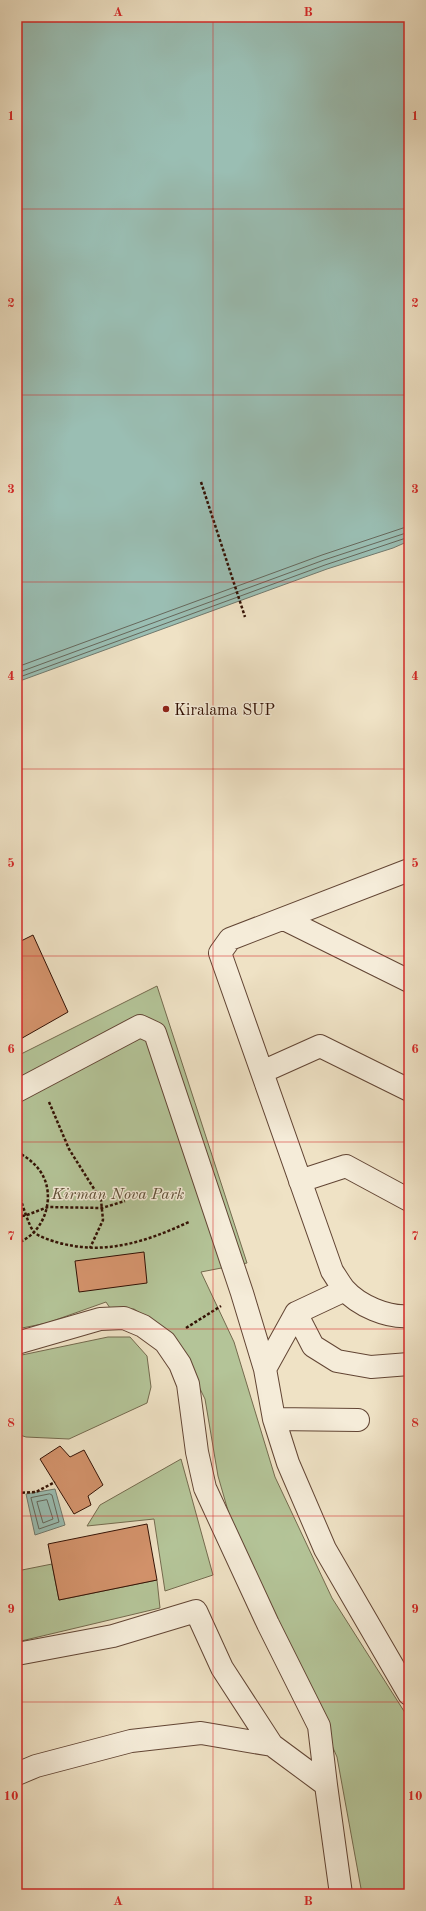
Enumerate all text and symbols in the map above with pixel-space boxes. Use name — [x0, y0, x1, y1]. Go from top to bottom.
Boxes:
text: A — [113, 6, 123, 19]
text: B — [303, 6, 313, 19]
text: 1 — [7, 110, 15, 123]
text: 1 — [411, 110, 419, 123]
text: 2 — [7, 297, 15, 310]
text: 2 — [411, 297, 419, 310]
text: 3 — [7, 483, 15, 496]
text: 3 — [411, 483, 419, 496]
text: 4 — [7, 670, 15, 683]
text: 4 — [411, 670, 419, 683]
place label: Kiralama SUP — [174, 703, 275, 719]
marker: Kiralama SUP — [161, 704, 171, 714]
text: 5 — [7, 857, 15, 870]
text: 5 — [411, 857, 419, 870]
text: 6 — [7, 1043, 15, 1056]
text: 6 — [411, 1043, 419, 1056]
park label: Kirman Nova Park — [51, 1187, 185, 1203]
text: 7 — [7, 1230, 15, 1243]
text: 7 — [411, 1230, 419, 1243]
text: 8 — [7, 1417, 15, 1430]
text: 8 — [411, 1417, 419, 1430]
text: 9 — [7, 1603, 15, 1616]
text: 9 — [411, 1603, 419, 1616]
text: 10 — [3, 1790, 19, 1803]
text: 10 — [407, 1790, 423, 1803]
text: A — [113, 1895, 123, 1908]
text: B — [303, 1895, 313, 1908]

